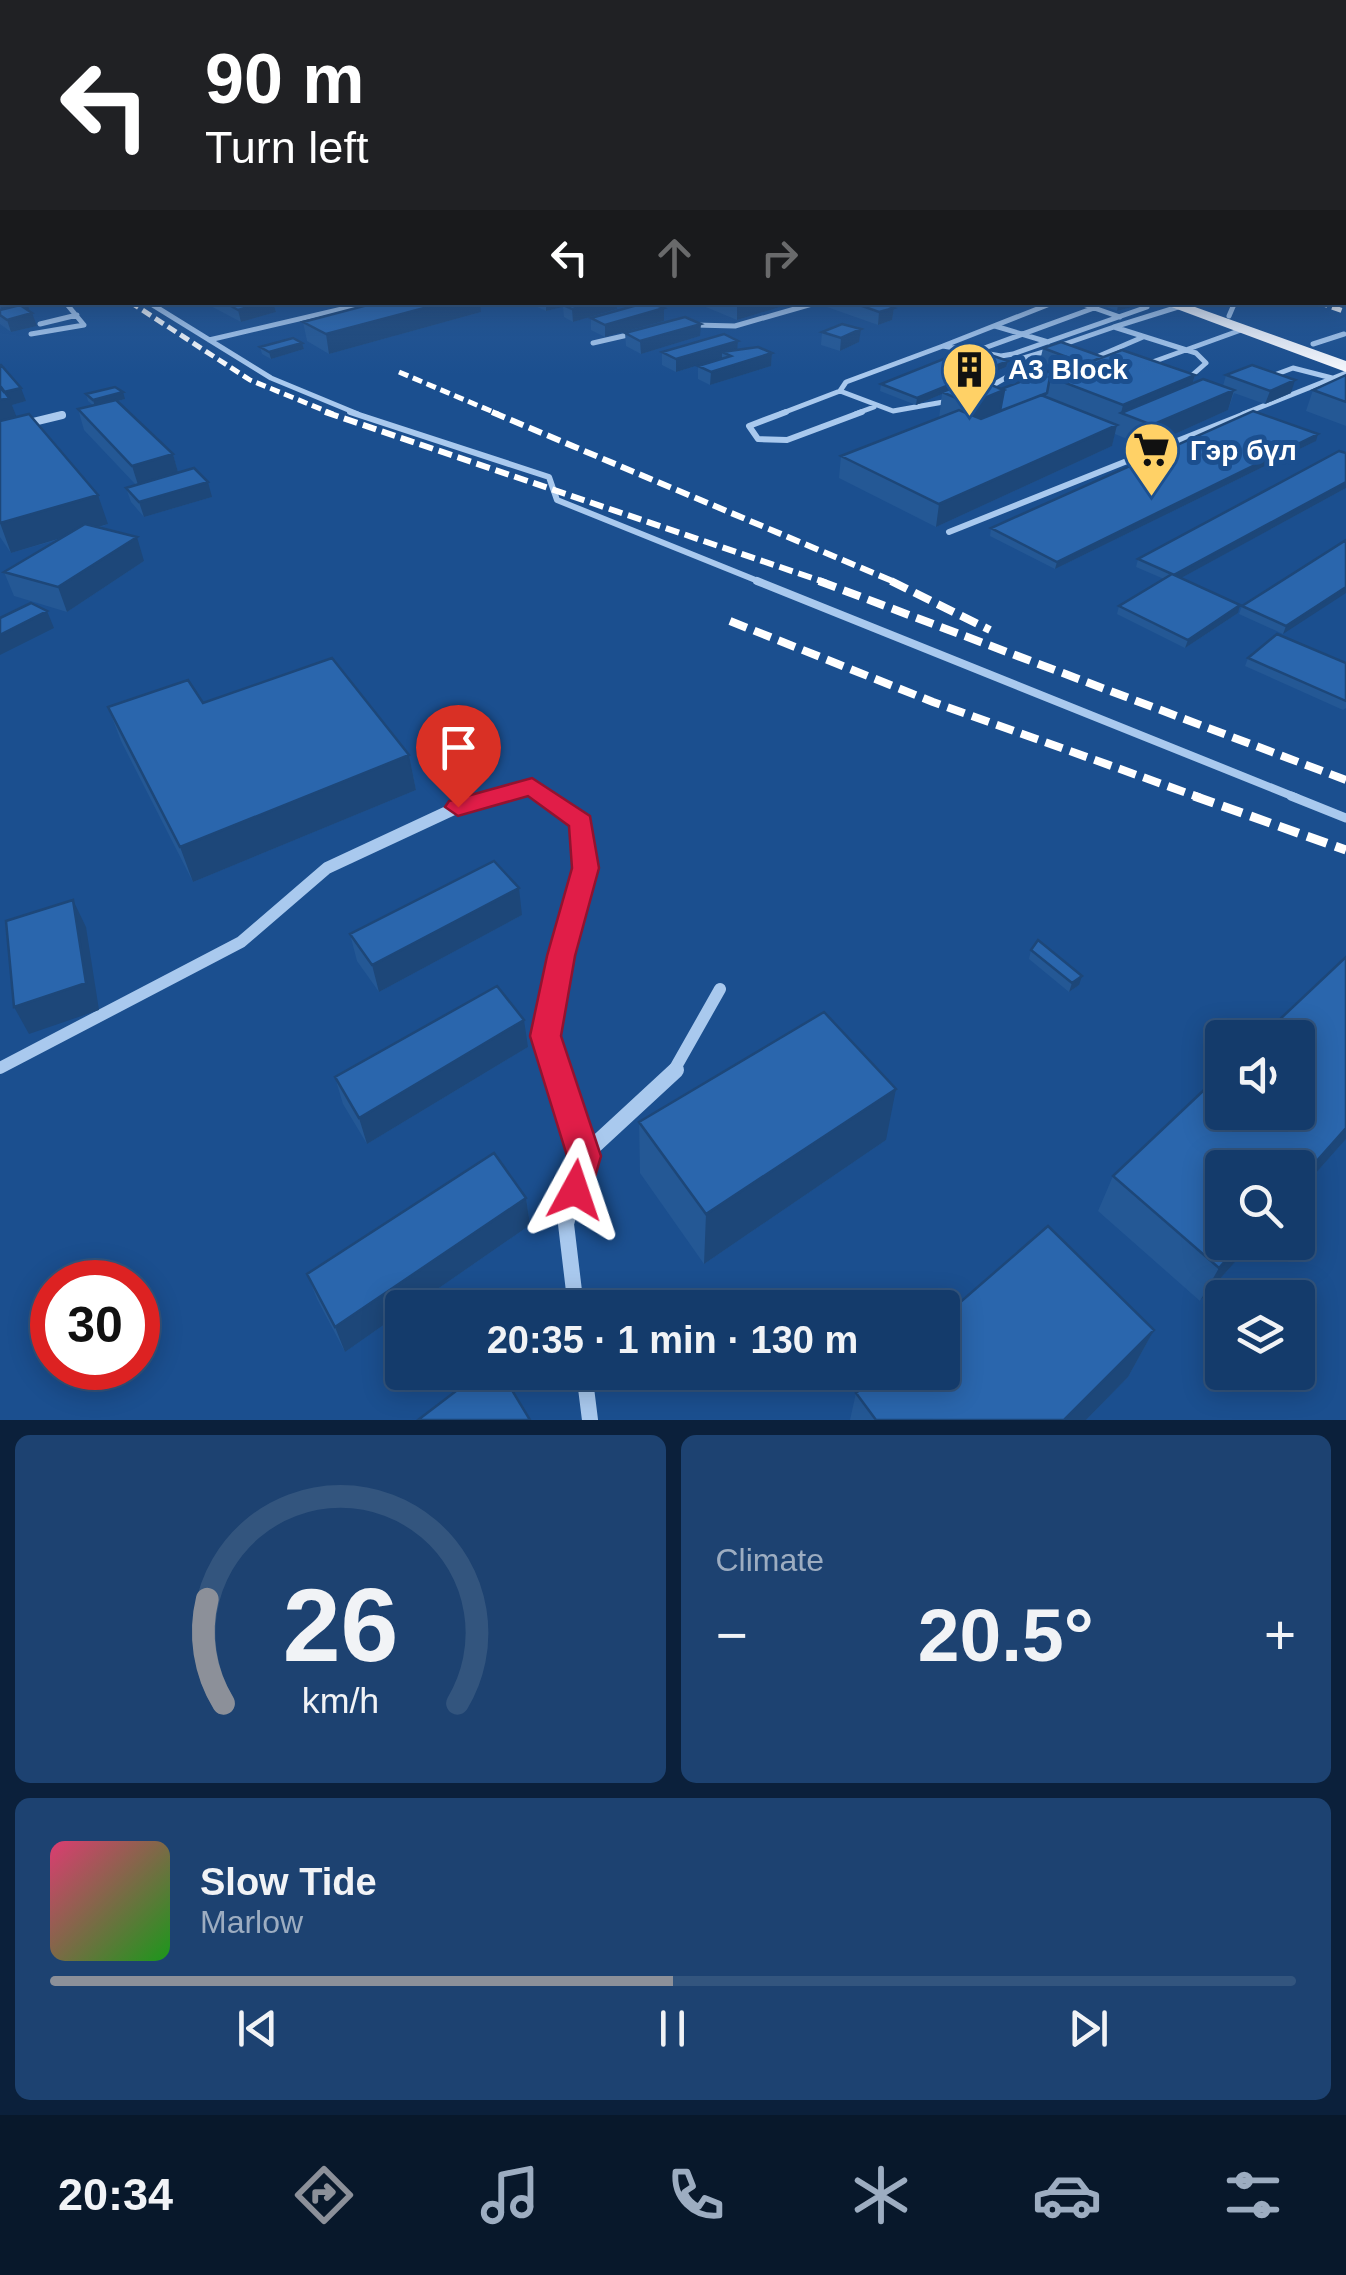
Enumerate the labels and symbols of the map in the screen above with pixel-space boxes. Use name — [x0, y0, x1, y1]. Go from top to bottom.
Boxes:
building icon: A3 Block — [939, 339, 999, 418]
place label: A3 Block — [1008, 354, 1128, 385]
supermarket icon: Гэр бүл — [1121, 420, 1181, 499]
place label: Гэр бүл — [1190, 435, 1297, 466]
pin — [416, 705, 501, 808]
position arrow — [523, 1138, 627, 1242]
speed limit sign: 30 — [30, 1260, 160, 1390]

